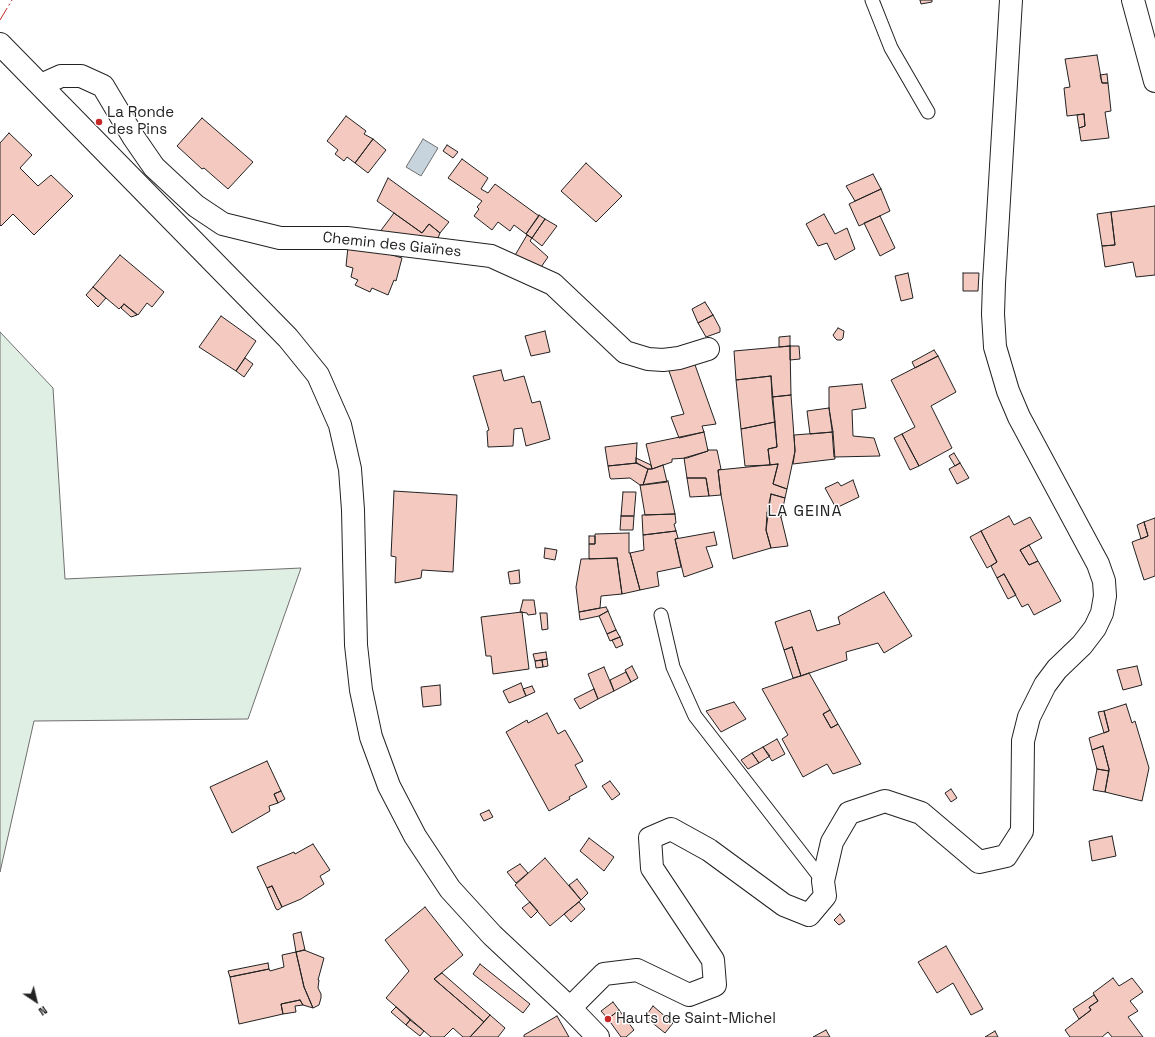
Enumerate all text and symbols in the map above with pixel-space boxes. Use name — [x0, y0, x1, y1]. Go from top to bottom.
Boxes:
place label: La Ronde des Pins — [107, 104, 174, 139]
marker: La Ronde des Pins — [94, 117, 104, 127]
street label: Chemin des Giaïnes — [322, 229, 462, 261]
district label: LA GEINA — [767, 502, 843, 522]
north arrow — [16, 981, 56, 1021]
text: N — [36, 1003, 50, 1019]
place label: Hauts de Saint-Michel — [616, 1010, 776, 1028]
marker: Hauts de Saint-Michel — [603, 1014, 613, 1024]

